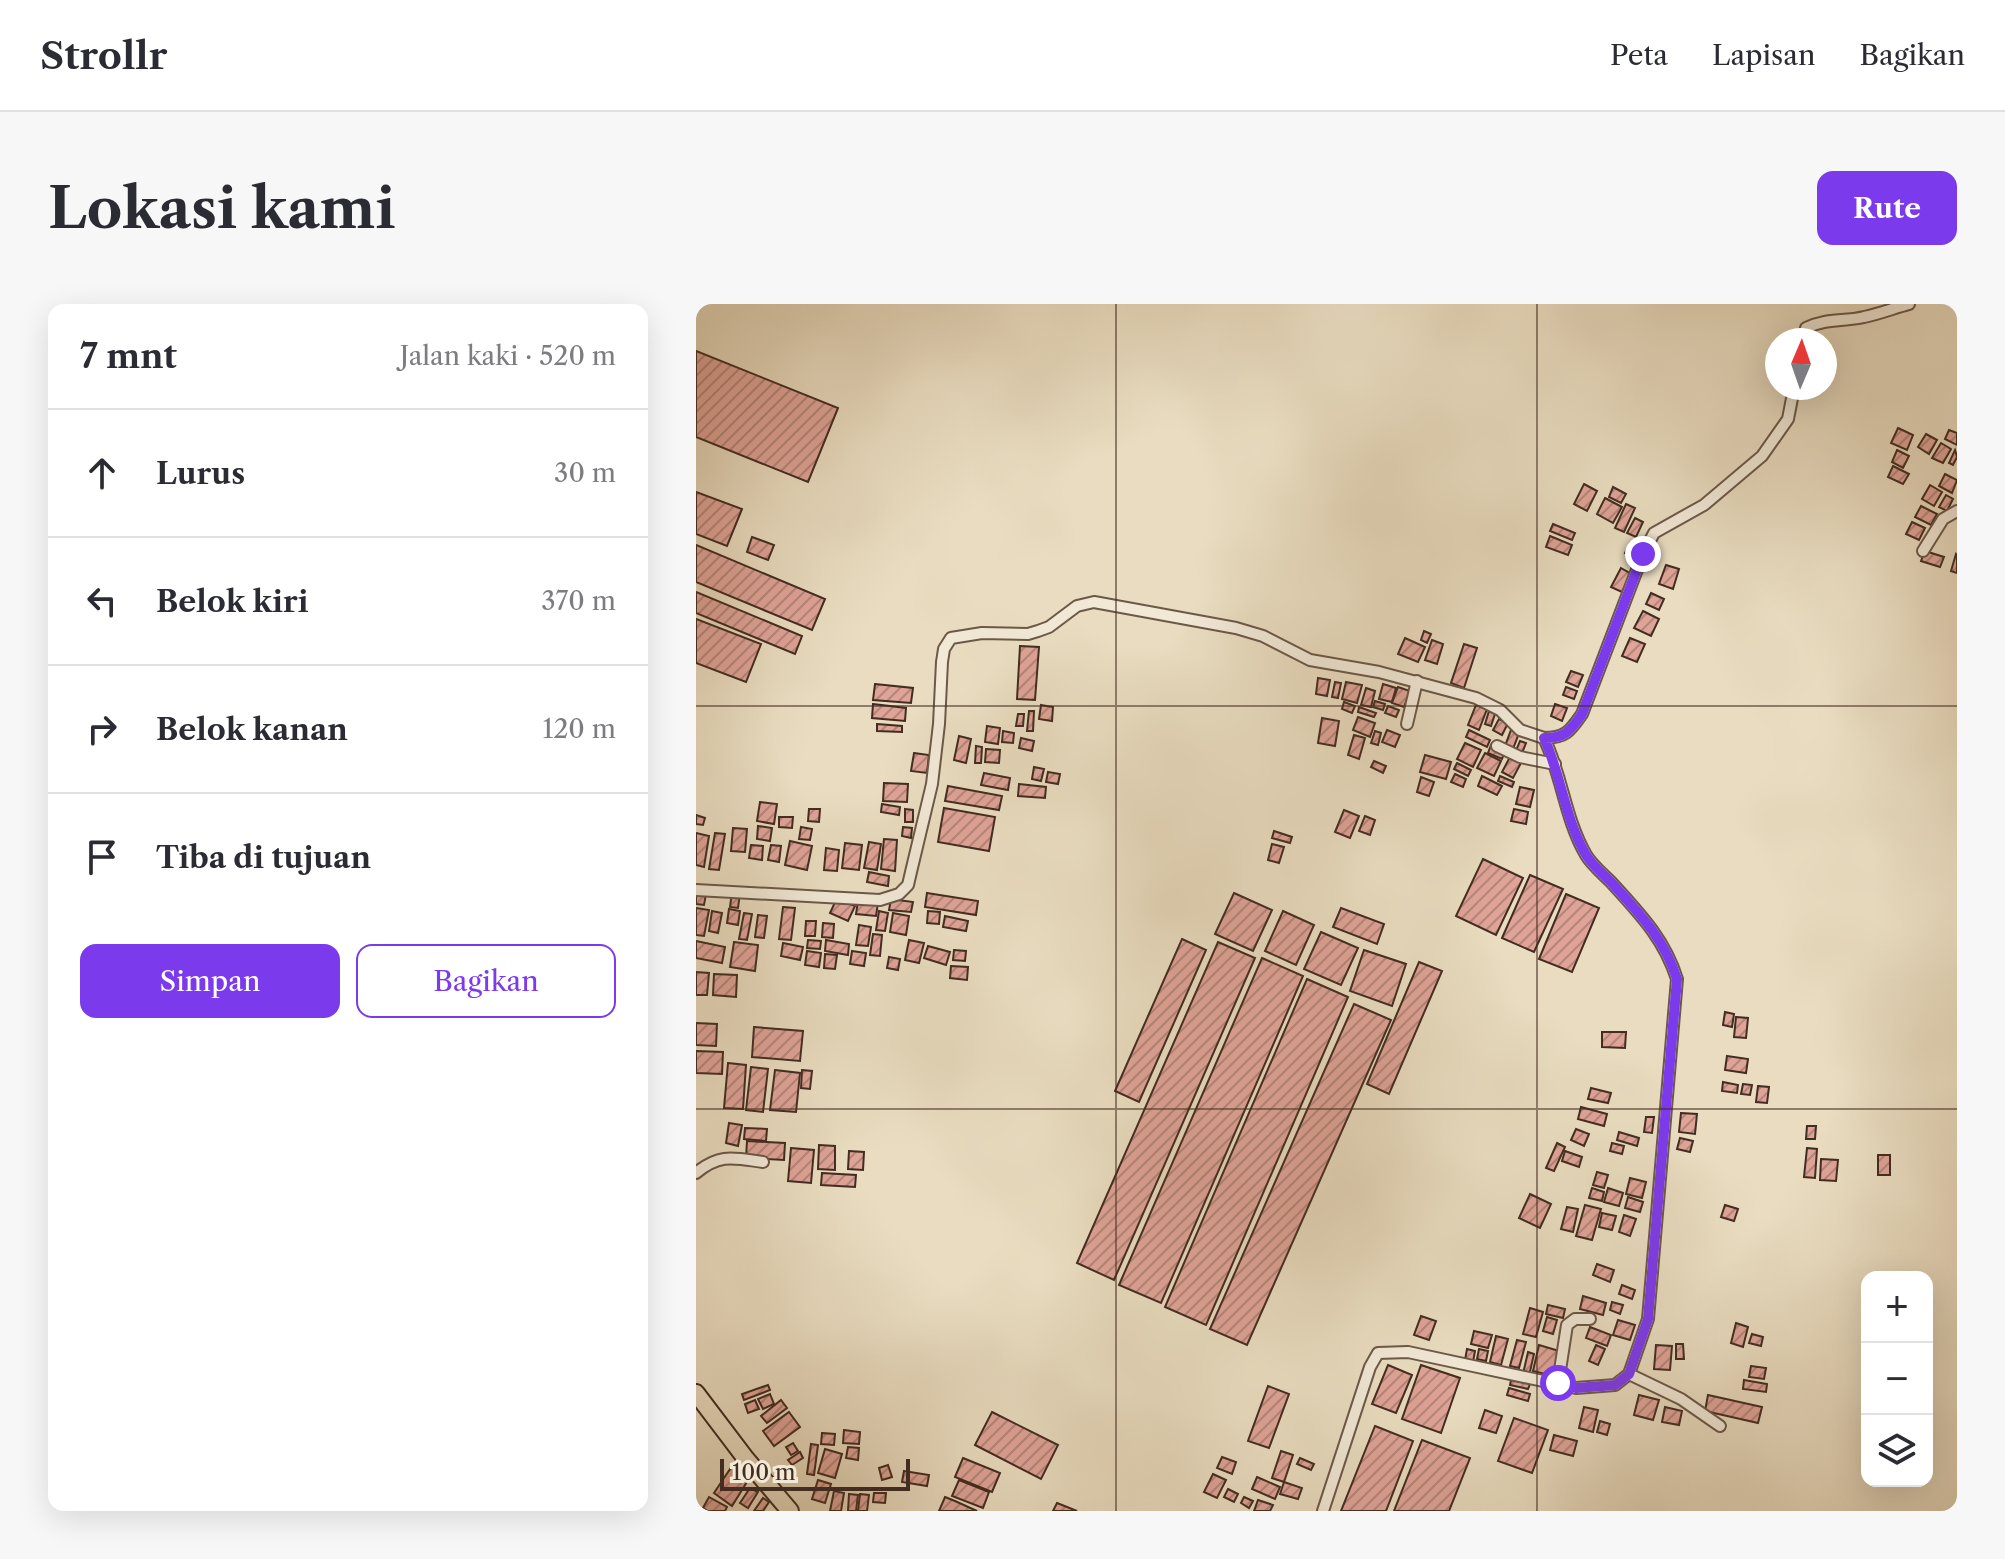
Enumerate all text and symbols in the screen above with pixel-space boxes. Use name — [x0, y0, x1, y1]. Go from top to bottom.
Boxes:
text: Strollr — [40, 32, 167, 79]
text: Peta — [1610, 38, 1668, 72]
text: Lapisan — [1712, 38, 1815, 72]
text: Bagikan — [1859, 38, 1965, 72]
button: Rute — [1817, 171, 1957, 245]
text: Lokasi kami — [48, 174, 395, 243]
north arrow — [1765, 328, 1837, 400]
text: 7 mnt — [80, 335, 177, 377]
text: Jalan kaki · 520 m — [400, 340, 616, 372]
icon: ahead — [80, 451, 124, 495]
text: Lurus — [156, 455, 245, 492]
text: 30 m — [554, 457, 616, 489]
route end — [1625, 536, 1661, 572]
icon: left — [80, 579, 124, 623]
text: Belok kiri — [156, 583, 308, 620]
text: 370 m — [541, 585, 616, 617]
icon: right — [80, 707, 124, 751]
text: Belok kanan — [156, 711, 348, 748]
text: 120 m — [542, 713, 616, 745]
icon: arrive — [80, 835, 124, 879]
text: Tiba di tujuan — [156, 839, 371, 876]
button: Simpan — [80, 944, 340, 1018]
button: Bagikan — [356, 944, 616, 1018]
map controls — [1861, 1271, 1933, 1487]
button: + — [1861, 1271, 1933, 1343]
button: − — [1861, 1343, 1933, 1415]
route start — [1540, 1365, 1576, 1401]
button: layers — [1861, 1415, 1933, 1487]
scale bar — [720, 1455, 910, 1491]
text: 100 m — [732, 1459, 795, 1486]

